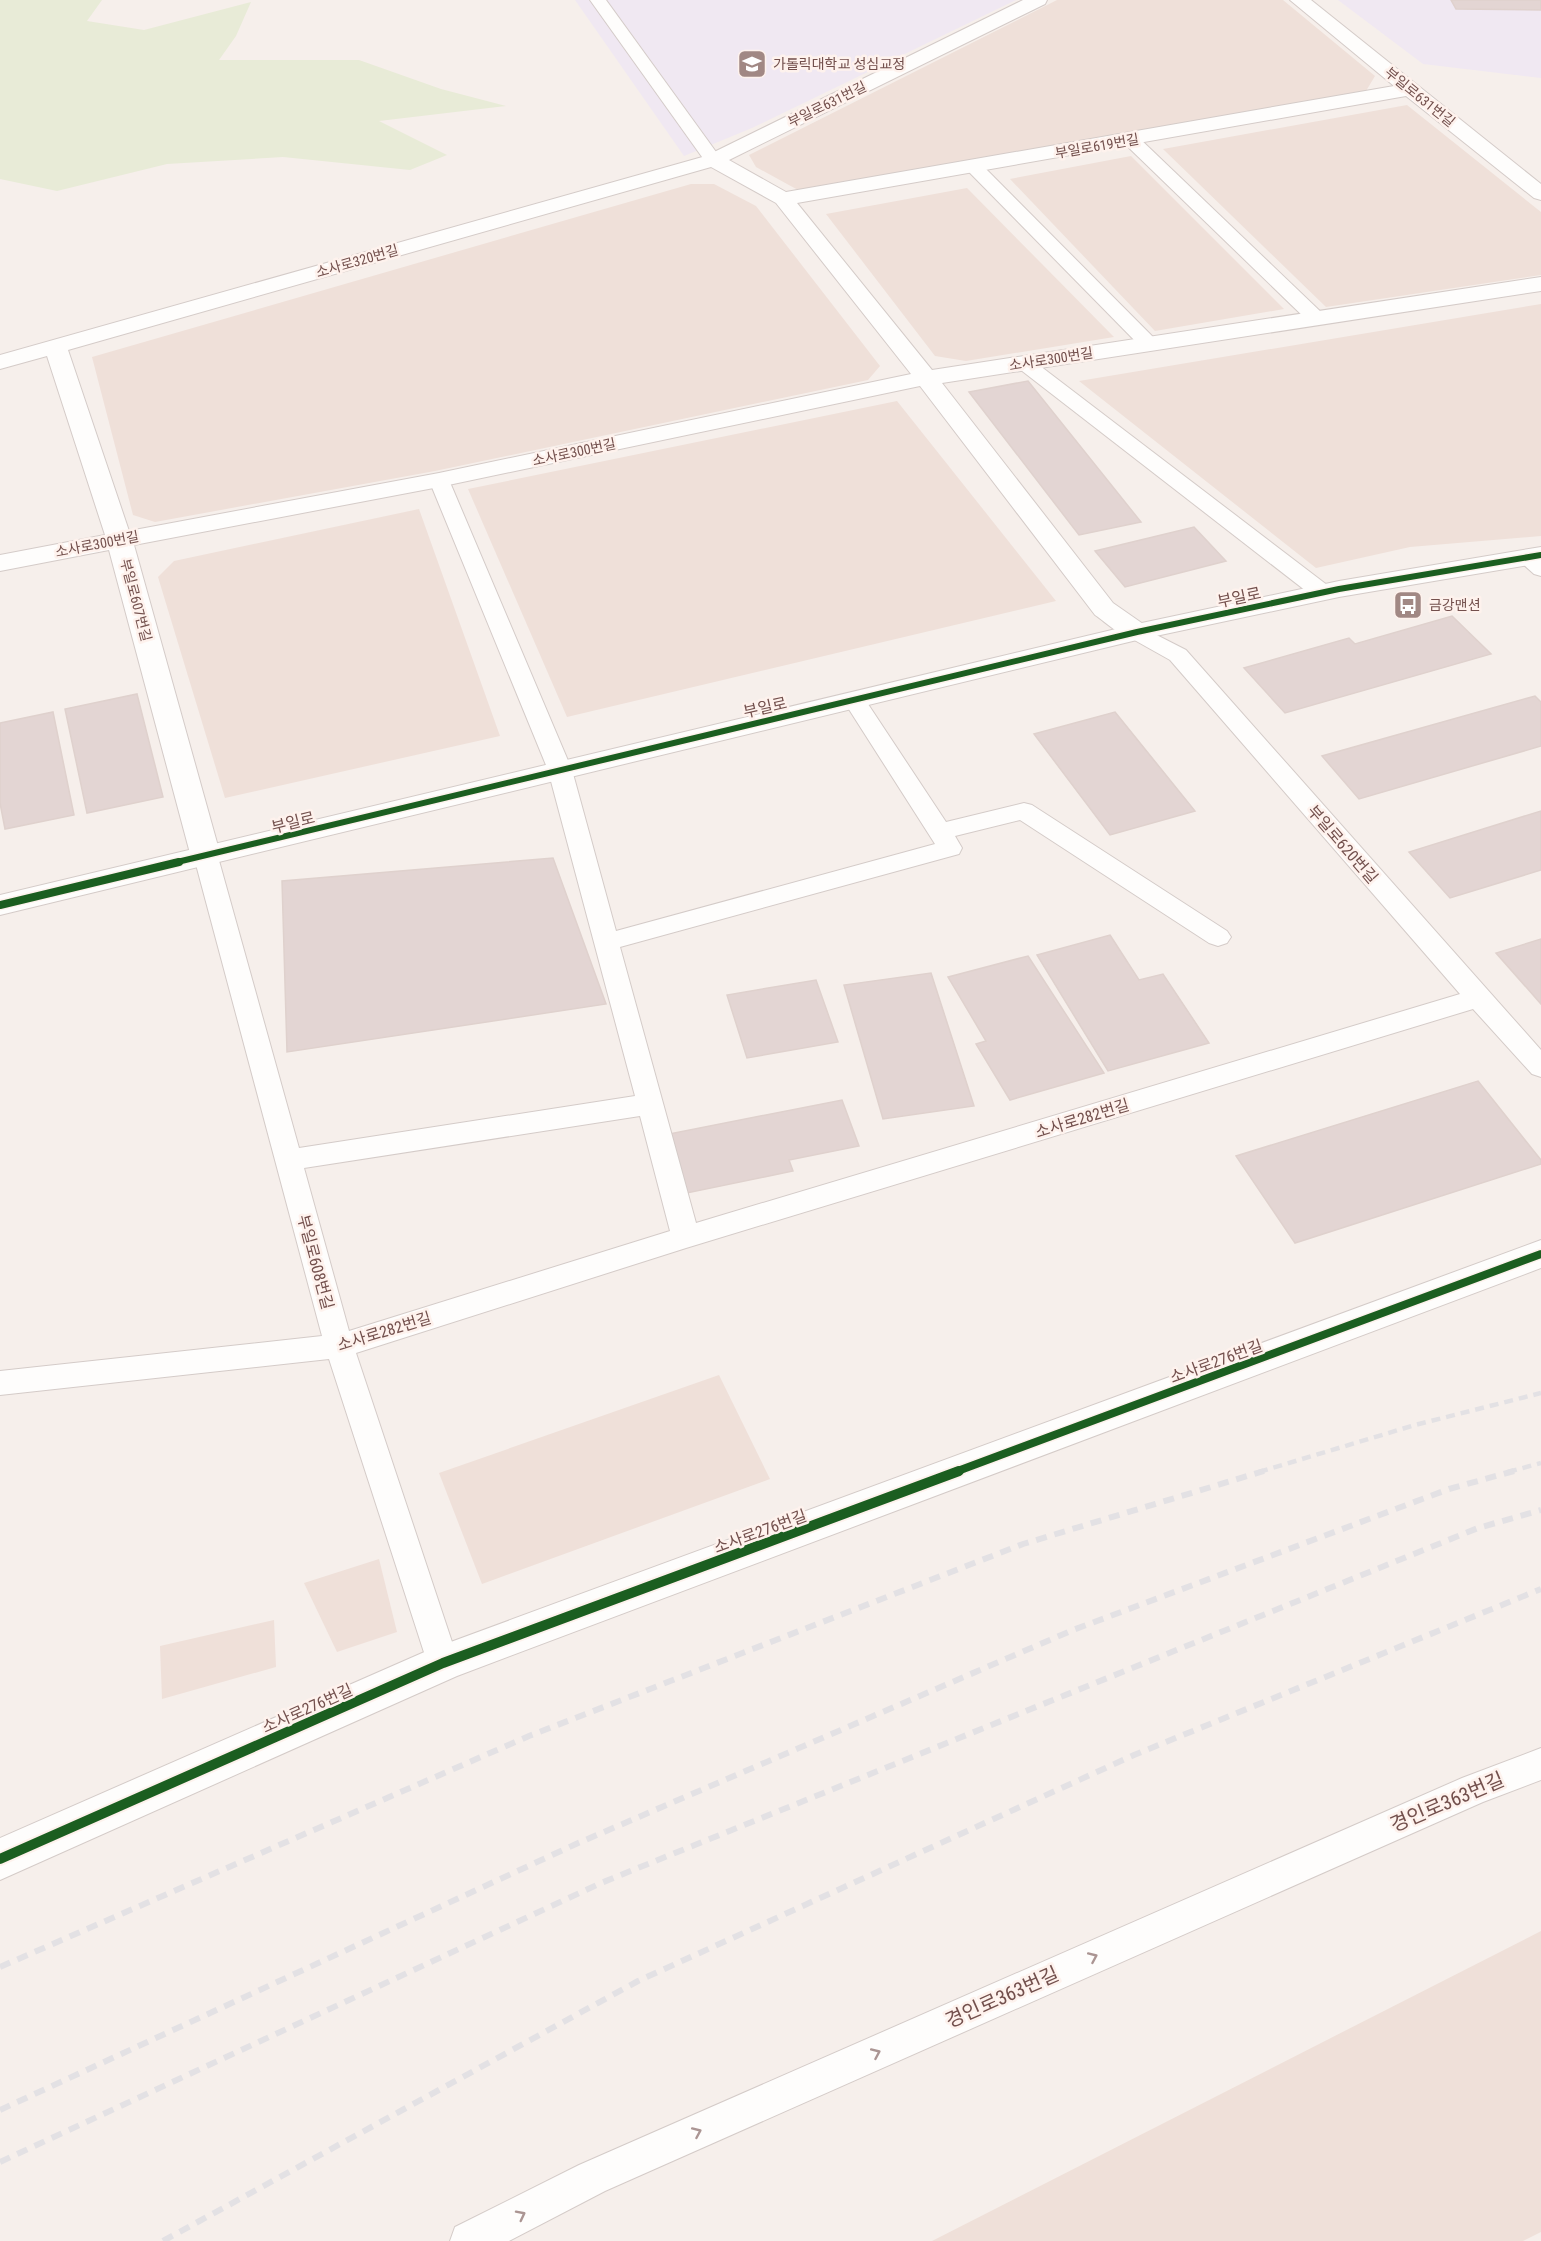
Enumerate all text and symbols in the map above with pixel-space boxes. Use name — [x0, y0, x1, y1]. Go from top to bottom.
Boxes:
school or university icon: 가톨릭대학교 성심교정 — [736, 48, 768, 80]
place label: 가톨릭대학교 성심교정 — [773, 56, 905, 72]
street label: 부일로631번길 — [1382, 64, 1458, 130]
street label: 부일로631번길 — [785, 78, 869, 130]
street label: 부일로619번길 — [1054, 131, 1140, 161]
street label: 소사로320번길 — [314, 242, 400, 280]
street label: 소사로300번길 — [1008, 344, 1094, 374]
street label: 소사로300번길 — [531, 435, 617, 469]
street label: 소사로300번길 — [54, 528, 140, 560]
street label: 부일로607번길 — [117, 557, 155, 643]
street label: 부일로 — [1216, 584, 1263, 611]
bus stop icon: 금강맨션 — [1392, 589, 1424, 621]
place label: 금강맨션 — [1429, 597, 1481, 613]
street label: 부일로 — [741, 693, 789, 722]
street label: 부일로620번길 — [1304, 801, 1382, 887]
street label: 부일로 — [269, 808, 317, 837]
street label: 소사로282번길 — [1033, 1095, 1131, 1142]
street label: 부일로608번길 — [294, 1213, 337, 1312]
street label: 소사로282번길 — [335, 1308, 433, 1355]
street label: 소사로276번길 — [1167, 1336, 1265, 1387]
street label: 소사로276번길 — [711, 1506, 809, 1557]
street label: 소사로276번길 — [259, 1680, 356, 1737]
street label: 경인로363번길 — [1386, 1767, 1508, 1837]
one-way arrow — [1086, 1952, 1097, 1964]
street label: 경인로363번길 — [942, 1961, 1062, 2033]
one-way arrow — [869, 2048, 880, 2060]
one-way arrow — [691, 2127, 702, 2139]
one-way arrow — [515, 2210, 526, 2222]

